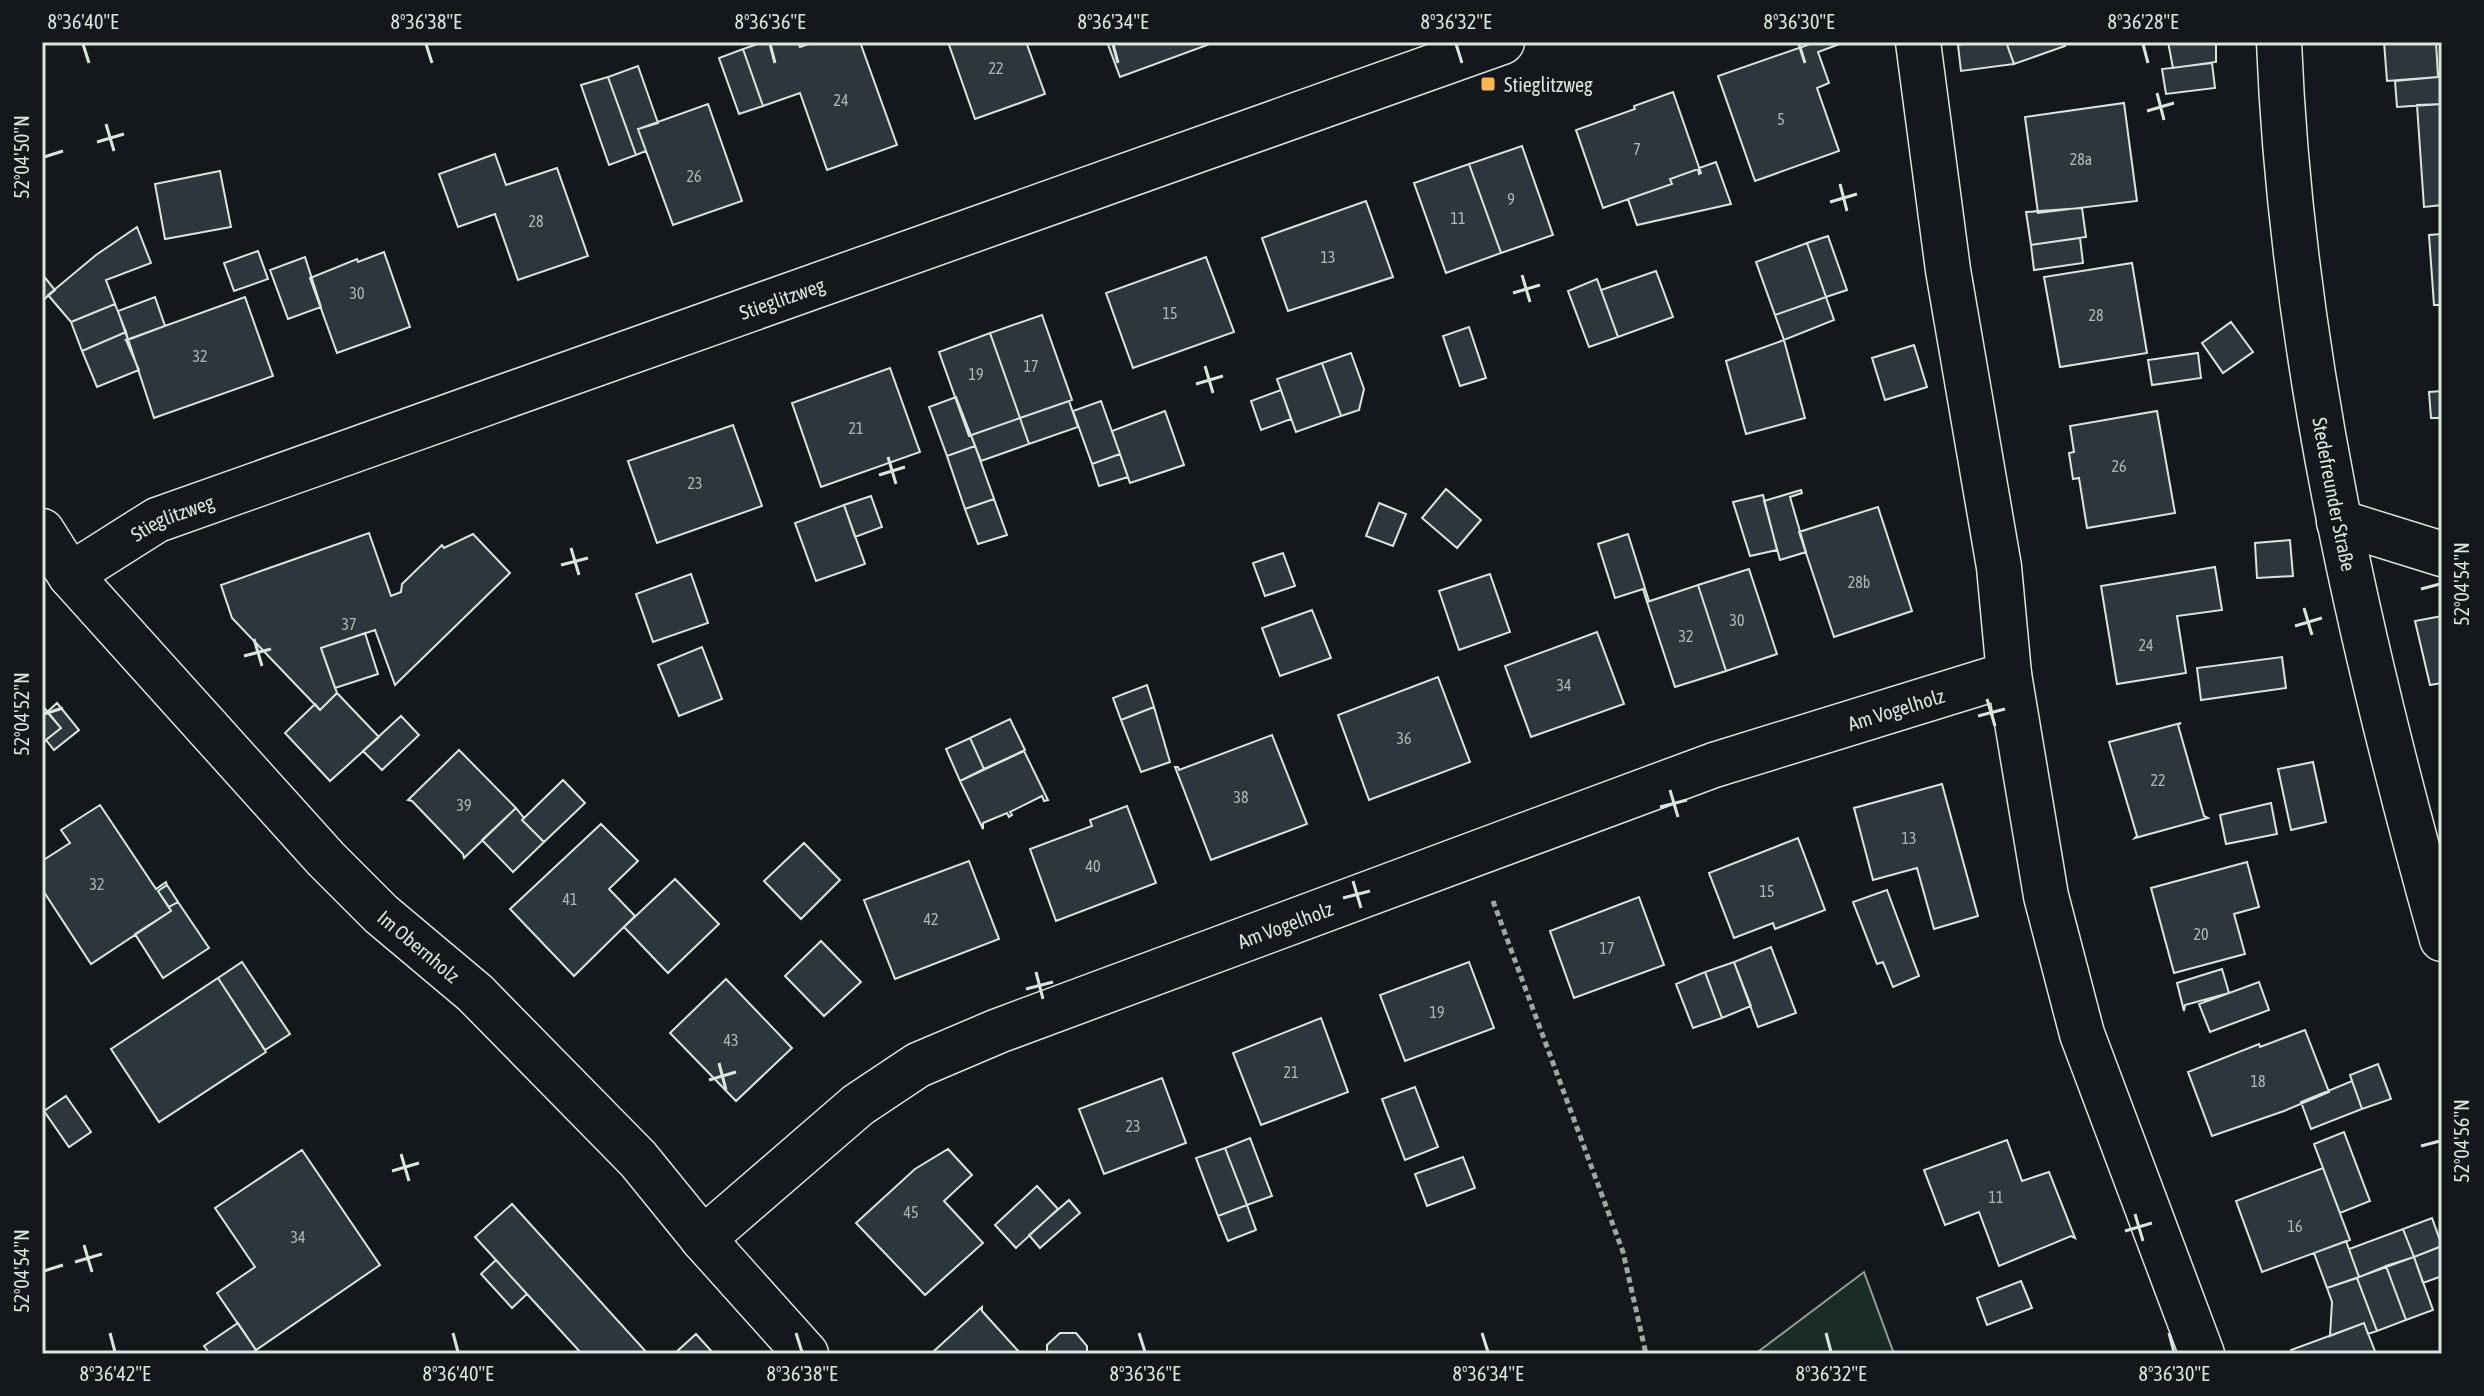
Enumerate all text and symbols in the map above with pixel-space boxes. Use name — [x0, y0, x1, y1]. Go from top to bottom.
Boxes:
text: 8°36'40"E — [48, 10, 119, 33]
text: 8°36'38"E — [391, 10, 462, 33]
text: 8°36'36"E — [735, 10, 806, 33]
text: 8°36'34"E — [1078, 10, 1149, 33]
text: 8°36'32"E — [1421, 10, 1492, 33]
text: 8°36'30"E — [1764, 10, 1835, 33]
text: 8°36'28"E — [2108, 10, 2179, 33]
house number: 22 — [988, 59, 1004, 77]
place label: Stieglitzweg — [1504, 73, 1593, 96]
marker: Stieglitzweg — [1479, 75, 1497, 93]
house number: 24 — [833, 91, 849, 109]
house number: 5 — [1777, 110, 1785, 128]
text: 52°04'50"N — [10, 115, 33, 199]
house number: 7 — [1633, 140, 1641, 158]
house number: 28a — [2070, 150, 2092, 168]
house number: 26 — [686, 167, 702, 185]
house number: 9 — [1507, 190, 1515, 208]
house number: 11 — [1450, 209, 1466, 227]
house number: 28 — [528, 212, 544, 230]
house number: 13 — [1320, 248, 1336, 266]
street label: Stieglitzweg — [736, 272, 828, 324]
house number: 30 — [349, 284, 365, 302]
house number: 15 — [1162, 304, 1178, 322]
house number: 28 — [2088, 306, 2104, 324]
house number: 32 — [192, 347, 208, 365]
house number: 17 — [1023, 357, 1039, 375]
house number: 19 — [968, 365, 984, 383]
street label: Stedefreunder Straße — [2309, 415, 2361, 573]
house number: 21 — [848, 419, 864, 437]
house number: 26 — [2111, 457, 2127, 475]
house number: 23 — [687, 474, 703, 492]
street label: Stieglitzweg — [126, 489, 217, 545]
text: 52°04'54"N — [2450, 542, 2473, 626]
house number: 28b — [1848, 573, 1870, 591]
house number: 30 — [1729, 611, 1745, 629]
house number: 37 — [341, 615, 357, 633]
house number: 32 — [1678, 627, 1694, 645]
house number: 24 — [2138, 636, 2154, 654]
text: 52°04'52"N — [10, 672, 33, 756]
house number: 34 — [1556, 676, 1572, 694]
street label: Am Vogelholz — [1845, 683, 1947, 735]
house number: 36 — [1396, 729, 1412, 747]
house number: 22 — [2150, 771, 2166, 789]
house number: 38 — [1233, 788, 1249, 806]
house number: 39 — [456, 796, 472, 814]
house number: 13 — [1901, 829, 1917, 847]
house number: 40 — [1085, 857, 1101, 875]
house number: 32 — [89, 875, 105, 893]
house number: 15 — [1759, 882, 1775, 900]
house number: 41 — [562, 890, 578, 908]
street label: Am Vogelholz — [1234, 896, 1336, 953]
street label: Im Obernholz — [373, 905, 465, 987]
house number: 42 — [923, 910, 939, 928]
house number: 20 — [2193, 925, 2209, 943]
house number: 17 — [1599, 939, 1615, 957]
house number: 19 — [1429, 1003, 1445, 1021]
house number: 43 — [723, 1031, 739, 1049]
house number: 21 — [1283, 1063, 1299, 1081]
house number: 18 — [2250, 1072, 2266, 1090]
text: 52°04'56"N — [2450, 1099, 2473, 1183]
house number: 23 — [1125, 1117, 1141, 1135]
house number: 11 — [1988, 1188, 2004, 1206]
house number: 45 — [903, 1203, 919, 1221]
house number: 16 — [2287, 1217, 2303, 1235]
house number: 34 — [290, 1228, 306, 1246]
text: 52°04'54"N — [10, 1229, 33, 1313]
text: 8°36'42"E — [80, 1362, 151, 1385]
text: 8°36'40"E — [423, 1362, 494, 1385]
text: 8°36'38"E — [767, 1362, 838, 1385]
text: 8°36'36"E — [1110, 1362, 1181, 1385]
text: 8°36'34"E — [1453, 1362, 1524, 1385]
text: 8°36'32"E — [1796, 1362, 1867, 1385]
text: 8°36'30"E — [2139, 1362, 2210, 1385]

